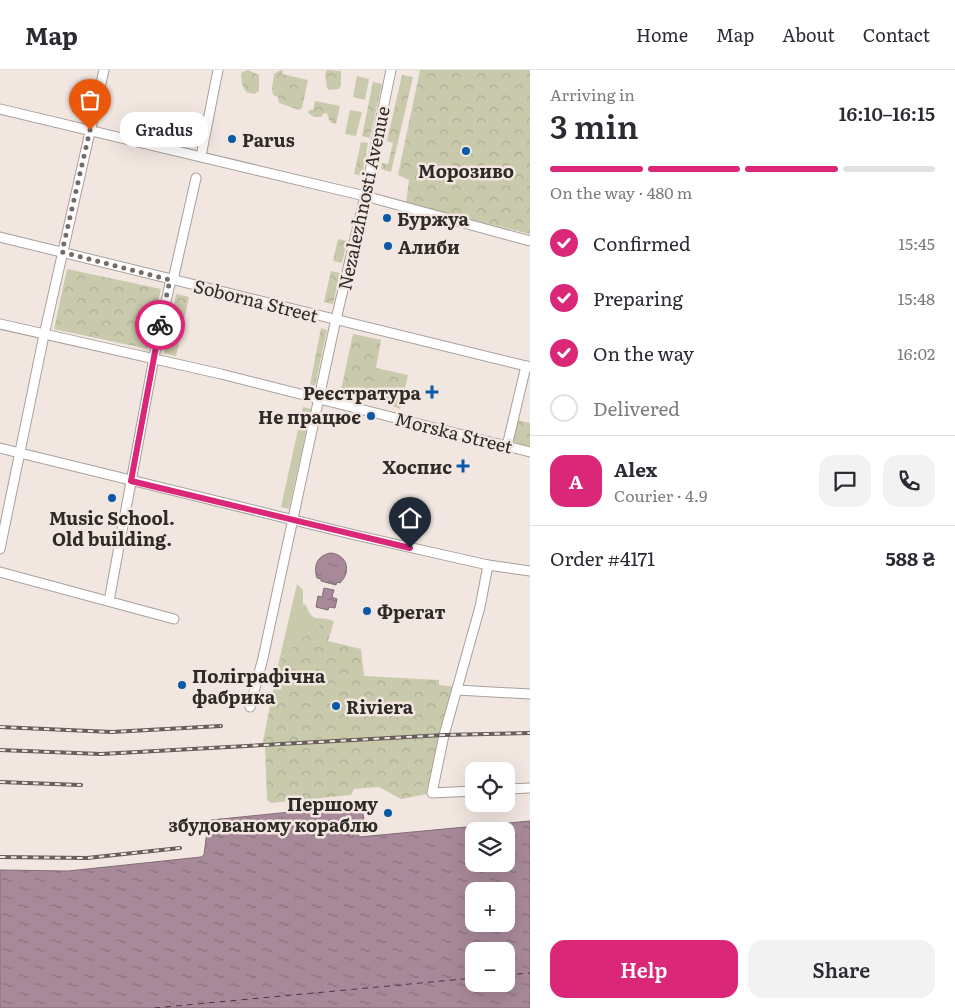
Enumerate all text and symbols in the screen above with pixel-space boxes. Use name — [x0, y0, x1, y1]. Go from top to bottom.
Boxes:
text: Map — [25, 17, 78, 52]
text: Home — [636, 21, 688, 48]
text: Map — [716, 21, 754, 48]
text: About — [782, 21, 835, 48]
text: Contact — [863, 21, 930, 48]
pin — [69, 79, 111, 130]
text: Arriving in — [550, 82, 635, 106]
icon: bag — [76, 86, 104, 114]
text: 16:10–16:15 — [839, 99, 935, 127]
text: 3 min — [550, 101, 639, 149]
street label: Nezalezhnosti Avenue — [330, 103, 396, 293]
callout: Gradus — [120, 112, 208, 148]
text: Gradus — [135, 117, 193, 141]
place label: Parus — [242, 126, 295, 153]
marker: Parus — [226, 133, 238, 145]
marker: Морозиво — [460, 145, 472, 157]
place label: Морозиво — [418, 157, 514, 184]
text: On the way · 480 m — [550, 180, 692, 204]
place label: Буржуа — [397, 205, 470, 232]
marker: Буржуа — [381, 212, 393, 224]
icon: check — [550, 229, 578, 257]
text: Confirmed — [593, 229, 691, 257]
text: 15:45 — [898, 231, 935, 255]
place label: Алиби — [398, 233, 460, 260]
marker: Алиби — [382, 240, 394, 252]
street label: Soborna Street — [191, 272, 322, 329]
icon: check — [550, 284, 578, 312]
text: Preparing — [593, 284, 683, 312]
text: 15:48 — [898, 286, 935, 310]
courier — [135, 300, 185, 350]
icon: bike — [146, 311, 174, 339]
icon: check — [550, 339, 578, 367]
text: On the way — [593, 339, 694, 367]
text: 16:02 — [897, 341, 935, 365]
place label: Реєстратура — [303, 379, 422, 406]
marker: Реєстратура — [425, 385, 439, 399]
text: Delivered — [593, 394, 680, 422]
place label: Не працює — [258, 403, 361, 430]
street label: Morska Street — [392, 404, 516, 460]
marker: Не працює — [365, 410, 377, 422]
place label: Хоспис — [382, 453, 452, 480]
text: Alex — [614, 455, 657, 483]
button: chat — [819, 455, 871, 507]
button: phone — [883, 455, 935, 507]
marker: Хоспис — [456, 459, 470, 473]
text: A — [569, 467, 583, 495]
text: Courier · 4.9 — [614, 483, 707, 507]
marker: Music School. Old building. — [106, 492, 118, 504]
pin — [389, 497, 431, 548]
place label: Music School. Old building. — [49, 504, 175, 552]
icon: home — [396, 504, 424, 532]
text: Order #4171 — [550, 544, 655, 572]
text: 588 ₴ — [885, 544, 935, 572]
place label: Фрегат — [377, 598, 446, 625]
marker: Фрегат — [361, 605, 373, 617]
place label: Поліграфічна фабрика — [192, 662, 326, 710]
marker: Поліграфічна фабрика — [176, 679, 188, 691]
place label: Riviera — [346, 693, 414, 720]
marker: Riviera — [330, 700, 342, 712]
map controls — [465, 762, 515, 992]
button: locate — [465, 762, 515, 812]
place label: Першому збудованому кораблю — [168, 790, 378, 838]
marker: Першому збудованому кораблю — [382, 807, 394, 819]
button: layers — [465, 822, 515, 872]
button: + — [465, 882, 515, 932]
button: Help — [550, 940, 738, 998]
button: Share — [748, 940, 935, 998]
button: − — [465, 942, 515, 992]

